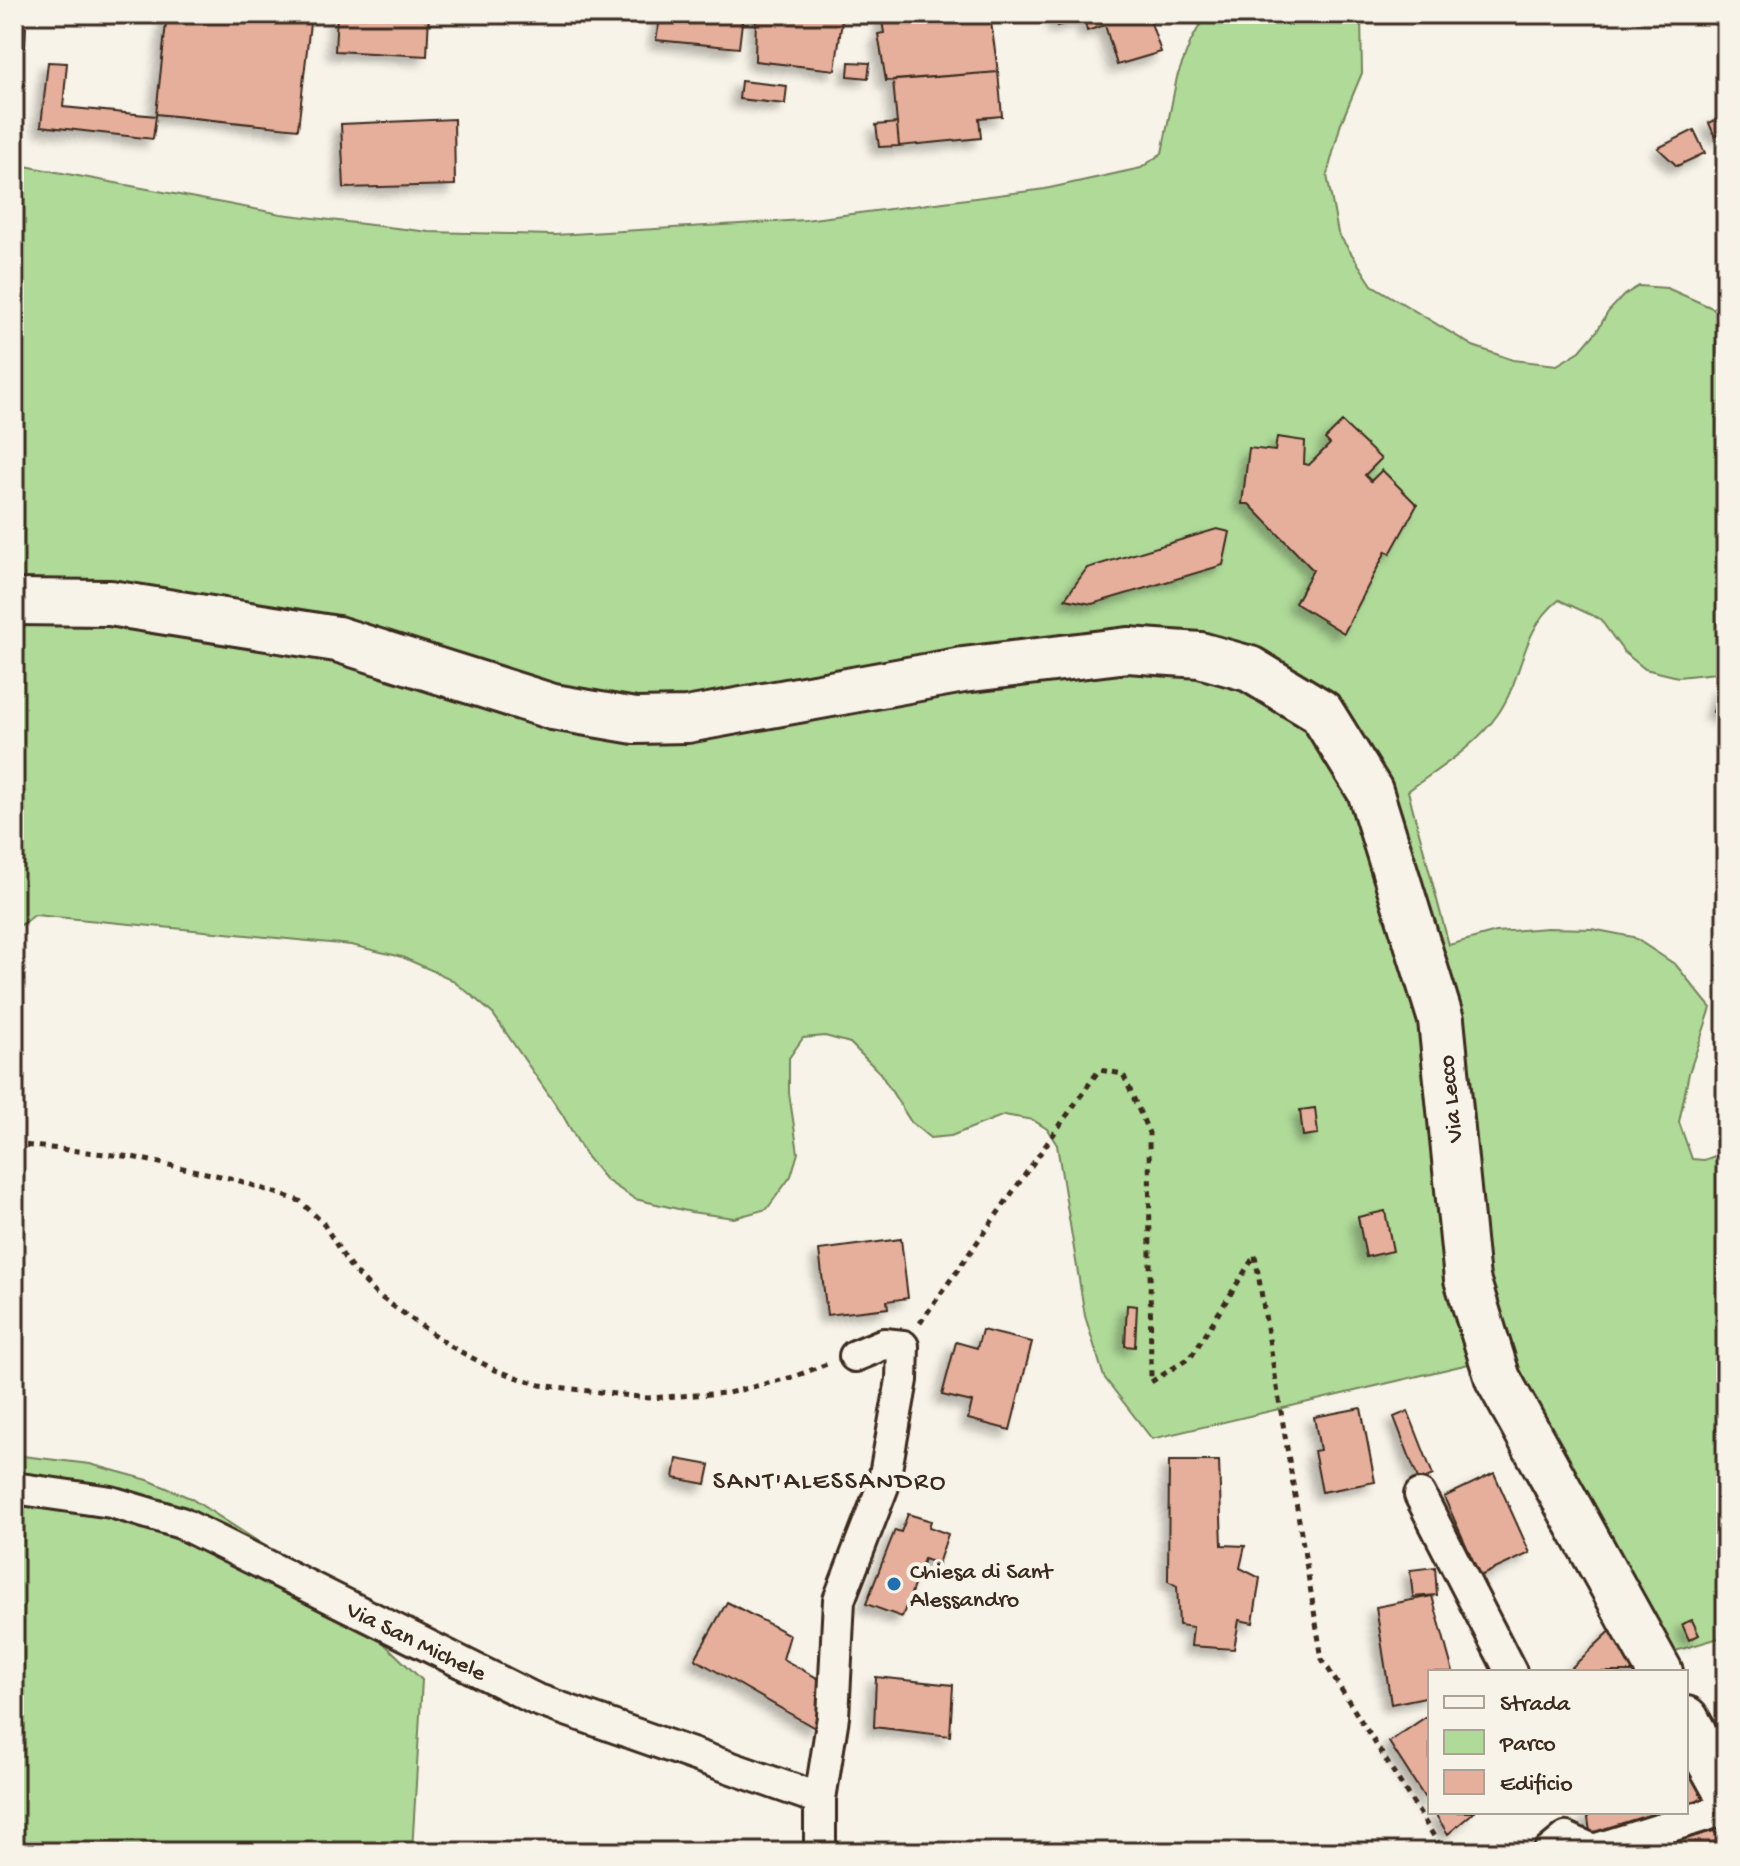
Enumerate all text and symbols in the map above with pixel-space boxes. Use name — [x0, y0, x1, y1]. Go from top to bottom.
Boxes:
street label: Via Lecco — [1433, 1054, 1472, 1145]
district label: SANT'ALESSANDRO — [713, 1468, 947, 1499]
place label: Chiesa di Sant Alessandro — [910, 1559, 1054, 1616]
marker: Chiesa di Sant Alessandro — [885, 1575, 903, 1593]
street label: Via San Michele — [340, 1596, 491, 1690]
legend — [1428, 1670, 1688, 1814]
text: Strada — [1500, 1691, 1571, 1720]
text: Parco — [1499, 1731, 1556, 1760]
text: Edificio — [1500, 1771, 1573, 1800]

